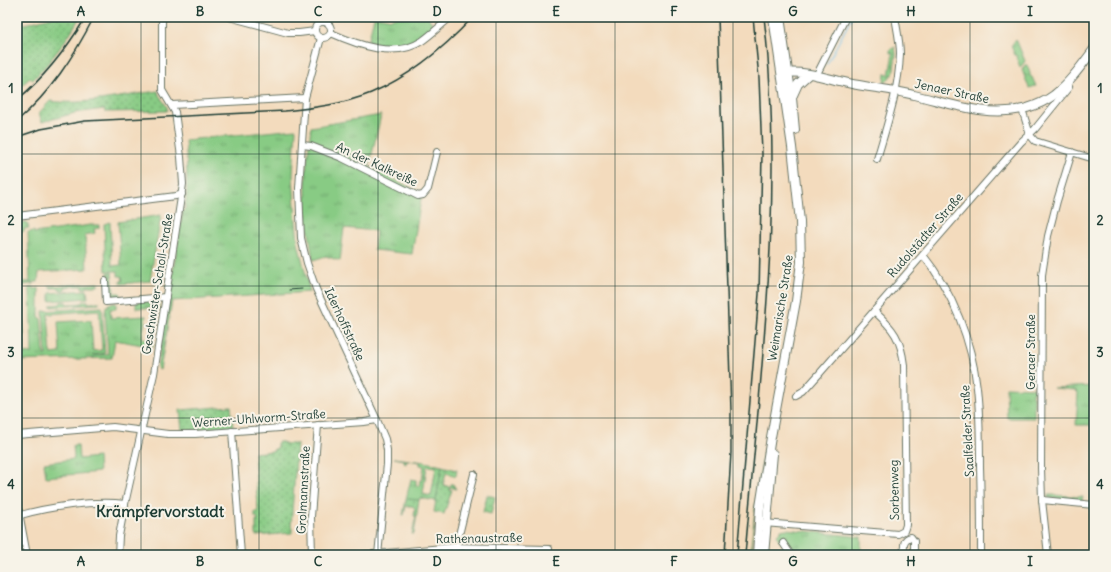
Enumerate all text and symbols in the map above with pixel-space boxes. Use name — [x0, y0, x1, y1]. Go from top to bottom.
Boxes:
text: A — [77, 3, 86, 20]
text: B — [196, 3, 205, 20]
text: C — [314, 3, 323, 20]
text: D — [432, 3, 442, 20]
text: E — [552, 3, 560, 20]
text: F — [670, 3, 678, 20]
text: G — [788, 3, 798, 20]
text: H — [906, 3, 916, 20]
text: I — [1027, 3, 1033, 20]
street label: Jenaer Straße — [913, 76, 991, 106]
text: 1 — [8, 80, 14, 97]
text: 1 — [1097, 80, 1103, 97]
street label: An der Kalkreiße — [334, 139, 420, 189]
street label: Rudolstädter Straße — [884, 189, 966, 281]
text: 2 — [7, 212, 15, 229]
text: 2 — [1096, 212, 1104, 229]
street label: Geschwister-Scholl-Straße — [138, 213, 176, 355]
street label: Weimarische Straße — [764, 254, 796, 362]
street label: Iderhoffstraße — [322, 285, 368, 363]
street label: Geraer Straße — [1023, 314, 1038, 390]
text: 3 — [7, 344, 15, 361]
text: 3 — [1096, 344, 1104, 361]
street label: Saalfelder Straße — [957, 385, 977, 477]
street label: Werner-Uhlworm-Straße — [192, 406, 326, 430]
street label: Grolmannstraße — [293, 446, 313, 534]
street label: Sorbenweg — [886, 459, 902, 521]
text: 4 — [7, 476, 15, 493]
text: 4 — [1096, 476, 1104, 493]
district label: Krämpfervorstadt — [96, 501, 225, 522]
street label: Rathenaustraße — [436, 530, 522, 546]
text: A — [77, 553, 86, 570]
text: B — [196, 553, 205, 570]
text: C — [314, 553, 323, 570]
text: D — [432, 553, 442, 570]
text: E — [552, 553, 560, 570]
text: F — [670, 553, 678, 570]
text: G — [788, 553, 798, 570]
text: H — [906, 553, 916, 570]
text: I — [1027, 553, 1033, 570]

